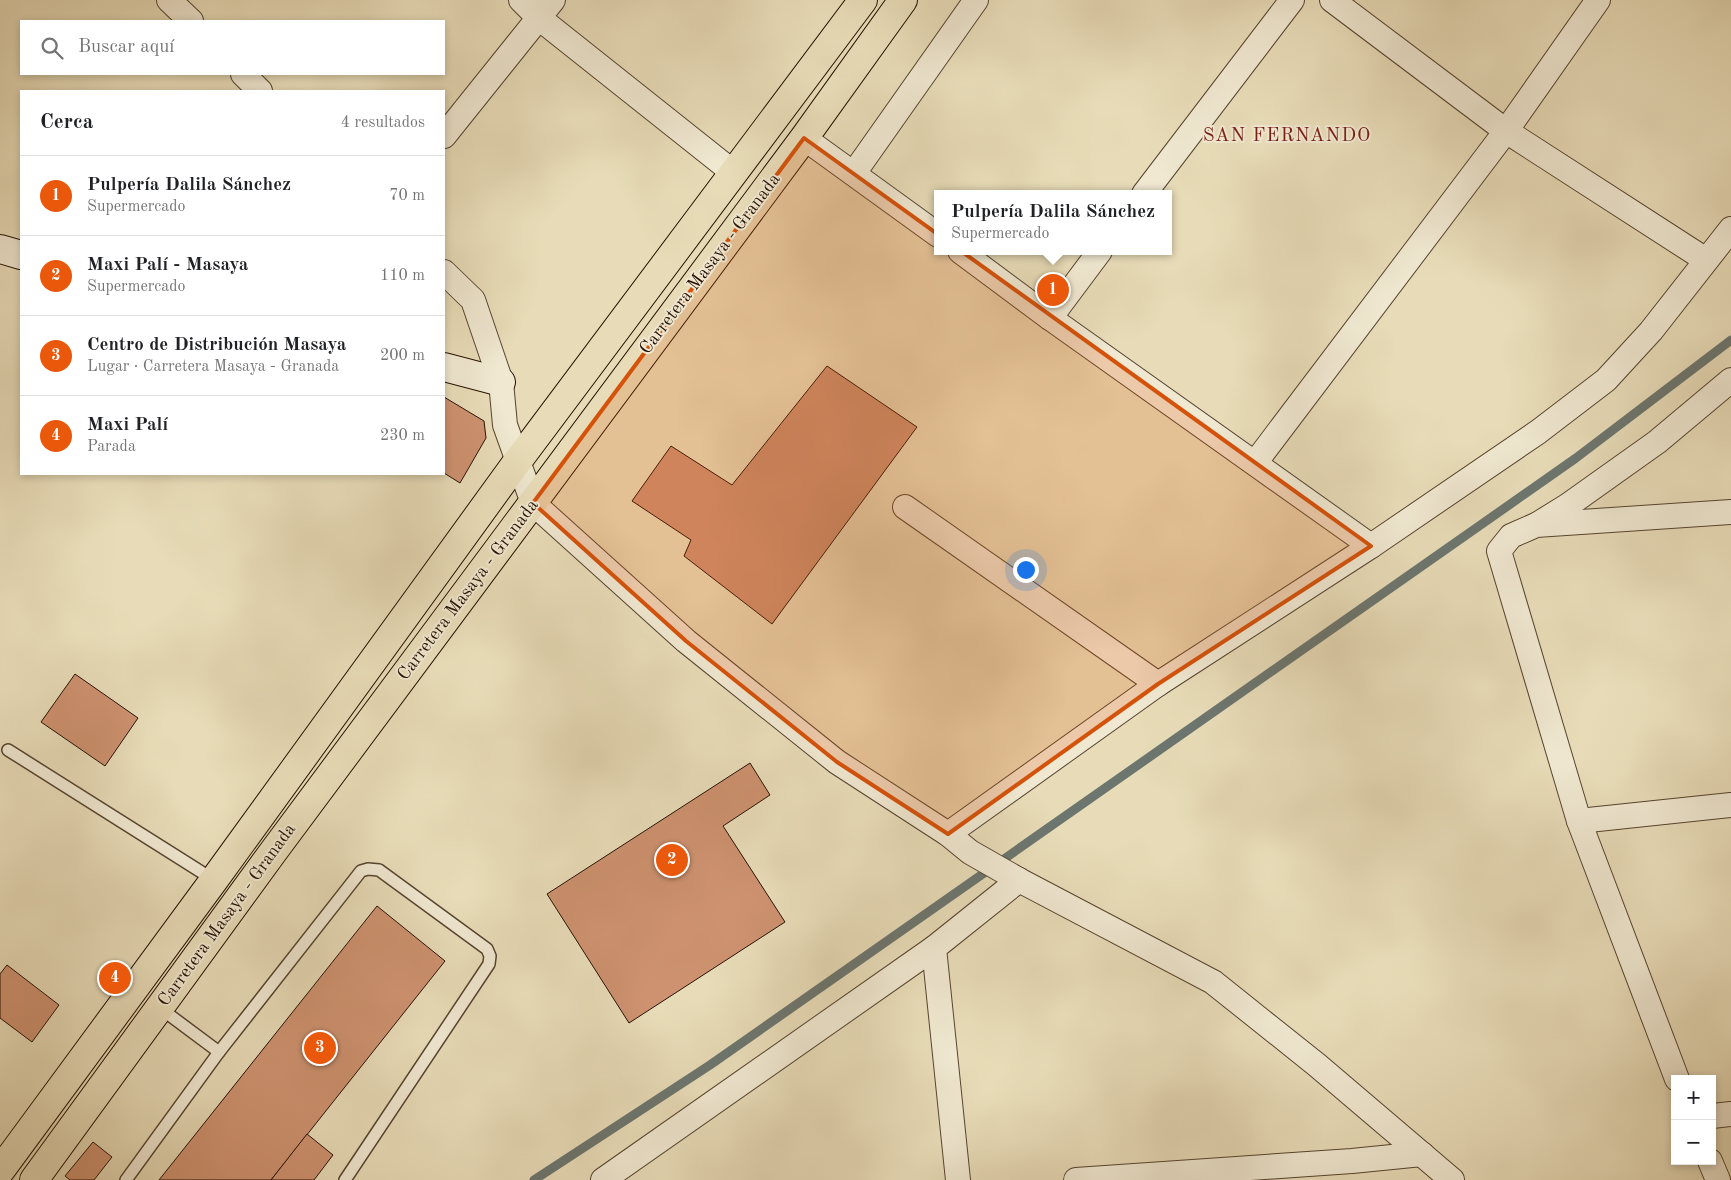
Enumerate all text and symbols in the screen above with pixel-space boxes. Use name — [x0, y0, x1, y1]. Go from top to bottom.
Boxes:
search box — [20, 20, 445, 75]
icon: search — [38, 34, 66, 62]
text: Buscar aquí — [78, 38, 174, 57]
text: Cerca — [40, 112, 93, 133]
text: 4 resultados — [341, 115, 425, 131]
district label: SAN FERNANDO — [1203, 127, 1371, 146]
street label: Carretera Masaya - Granada — [636, 170, 784, 358]
text: Pulpería Dalila Sánchez — [87, 176, 291, 195]
text: 1 — [51, 188, 61, 204]
text: 70 m — [389, 188, 425, 204]
popup — [934, 190, 1172, 255]
text: Supermercado — [87, 199, 185, 215]
text: Pulpería Dalila Sánchez — [951, 203, 1155, 222]
text: Supermercado — [951, 226, 1050, 242]
text: Maxi Palí - Masaya — [87, 256, 248, 275]
text: 2 — [51, 268, 61, 284]
text: 110 m — [380, 268, 425, 284]
pin: 1 — [1037, 271, 1069, 309]
text: Supermercado — [87, 279, 185, 295]
text: Centro de Distribución Masaya — [87, 336, 346, 355]
text: 3 — [51, 348, 61, 364]
text: 200 m — [380, 348, 425, 364]
text: Lugar · Carretera Masaya - Granada — [87, 359, 339, 375]
text: Maxi Palí — [87, 416, 168, 435]
text: 4 — [51, 428, 61, 444]
text: 230 m — [380, 428, 425, 444]
text: Parada — [87, 439, 136, 455]
street label: Carretera Masaya - Granada — [394, 496, 542, 684]
your location — [1013, 557, 1039, 583]
street label: Carretera Masaya - Granada — [155, 820, 299, 1010]
pin: 2 — [656, 841, 688, 879]
pin: 4 — [99, 959, 131, 997]
pin: 3 — [304, 1029, 336, 1067]
map controls — [1671, 1075, 1716, 1165]
button: + — [1671, 1075, 1716, 1120]
button: − — [1671, 1120, 1716, 1165]

